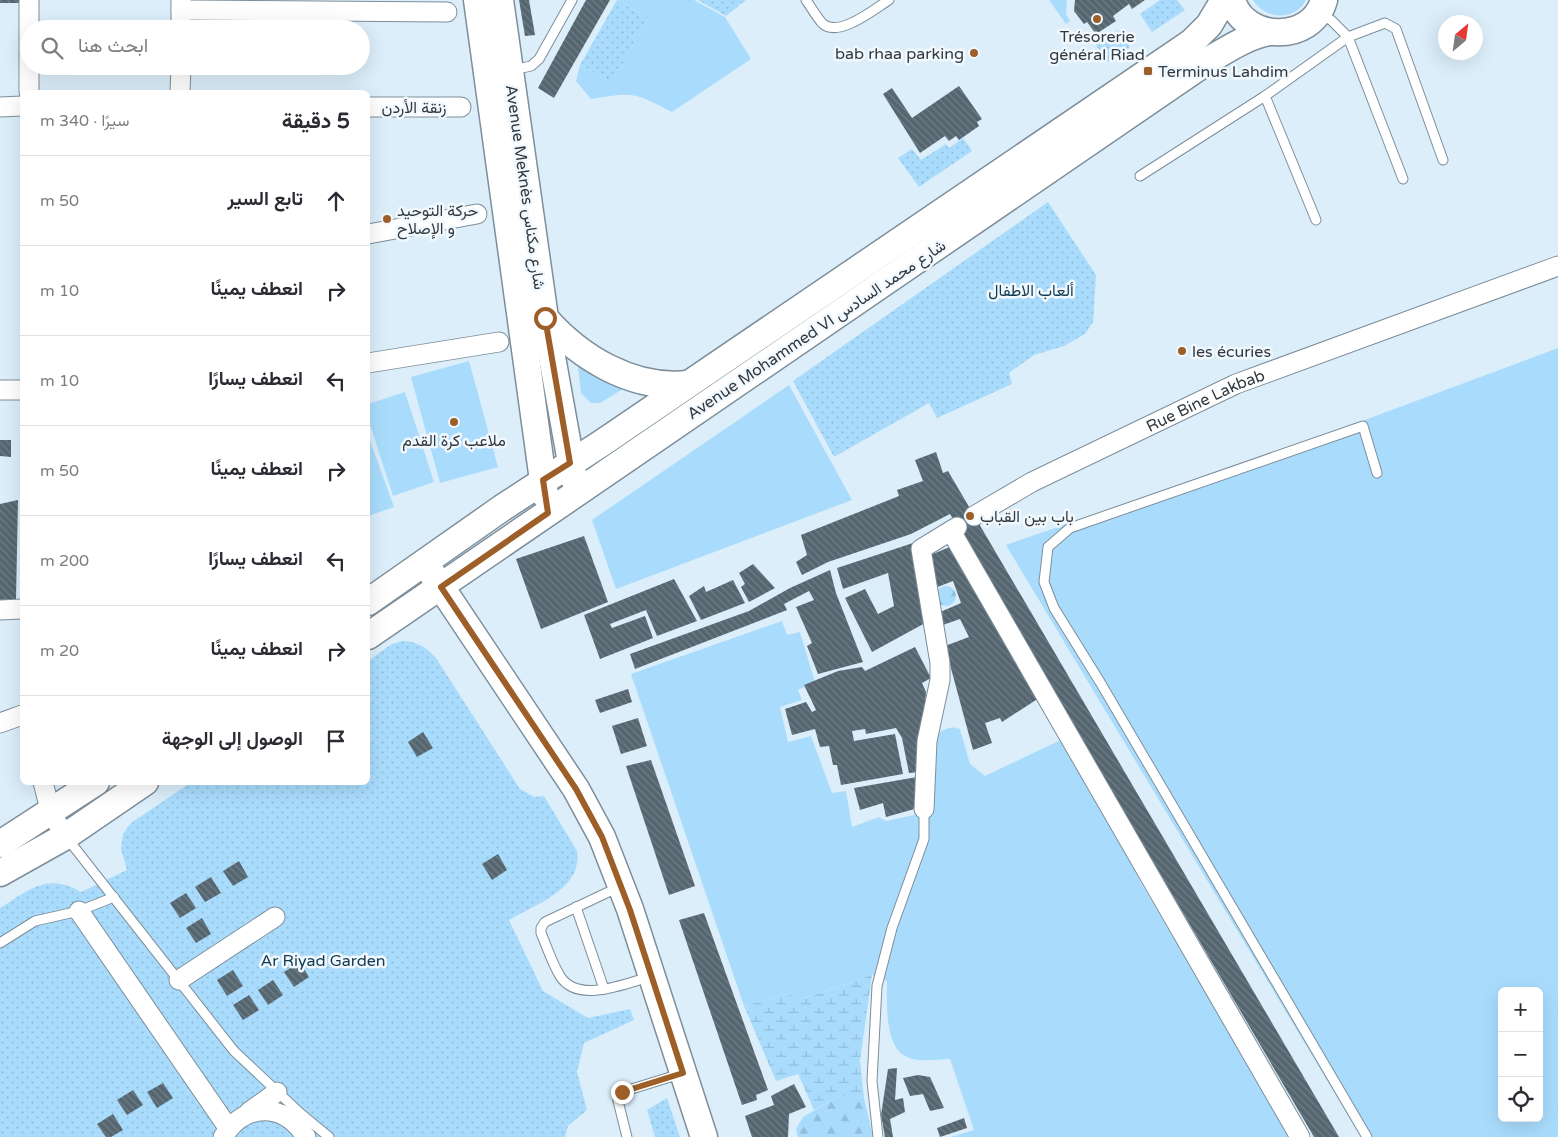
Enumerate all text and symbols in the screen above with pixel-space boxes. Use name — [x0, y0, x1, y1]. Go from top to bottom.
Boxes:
marker: Trésorerie général Riad — [1091, 13, 1103, 25]
north arrow — [1438, 15, 1483, 60]
search box — [20, 20, 370, 75]
place label: Trésorerie général Riad — [1049, 27, 1145, 65]
icon: search — [38, 34, 66, 62]
text: ابحث هنا — [78, 35, 148, 57]
place label: bab rhaa parking — [835, 44, 964, 64]
marker: bab rhaa parking — [968, 47, 980, 59]
place label: Terminus Lahdim — [1158, 62, 1289, 82]
marker: Terminus Lahdim — [1142, 65, 1154, 77]
street label: Avenue Meknès شارع مكناس — [500, 83, 549, 291]
street label: زنقة الأردن — [382, 98, 446, 118]
text: 5 دقيقة — [282, 109, 350, 134]
text: سيرًا · 340 m — [40, 111, 129, 131]
icon: ahead — [322, 187, 350, 215]
text: تابع السير — [227, 188, 303, 210]
text: 50 m — [40, 191, 79, 211]
place label: حركة التوحيد و الإصلاح — [397, 201, 478, 240]
marker: حركة التوحيد و الإصلاح — [381, 213, 393, 225]
street label: Avenue Mohammed VI شارع محمد السادس — [683, 235, 950, 425]
icon: right — [322, 277, 350, 305]
text: انعطف يمينًا — [210, 278, 303, 300]
text: 10 m — [40, 281, 79, 301]
park label: ألعاب الاطفال — [988, 281, 1074, 301]
route start — [534, 307, 557, 330]
place label: les écuries — [1192, 342, 1271, 362]
marker: les écuries — [1176, 345, 1188, 357]
street label: Rue Bine Lakbab — [1143, 365, 1268, 437]
icon: left — [322, 367, 350, 395]
text: انعطف يسارًا — [208, 368, 303, 390]
text: 10 m — [40, 371, 79, 391]
marker: ملاعب كرة القدم — [448, 416, 460, 428]
place label: ملاعب كرة القدم — [402, 431, 506, 451]
icon: right — [322, 457, 350, 485]
text: انعطف يمينًا — [210, 458, 303, 480]
text: 50 m — [40, 461, 79, 481]
place label: باب بين القباب — [980, 507, 1074, 527]
marker: باب بين القباب — [964, 510, 976, 522]
icon: left — [322, 547, 350, 575]
text: انعطف يسارًا — [208, 548, 303, 570]
text: 200 m — [40, 551, 89, 571]
icon: right — [322, 637, 350, 665]
text: انعطف يمينًا — [210, 638, 303, 660]
text: 20 m — [40, 641, 79, 661]
icon: arrive — [322, 727, 350, 755]
text: الوصول إلى الوجهة — [162, 728, 303, 750]
park label: Ar Riyad Garden — [260, 951, 386, 971]
map controls — [1498, 987, 1543, 1122]
button: + — [1498, 987, 1543, 1032]
button: − — [1498, 1032, 1543, 1077]
button: locate — [1498, 1077, 1543, 1122]
route end — [611, 1081, 634, 1104]

